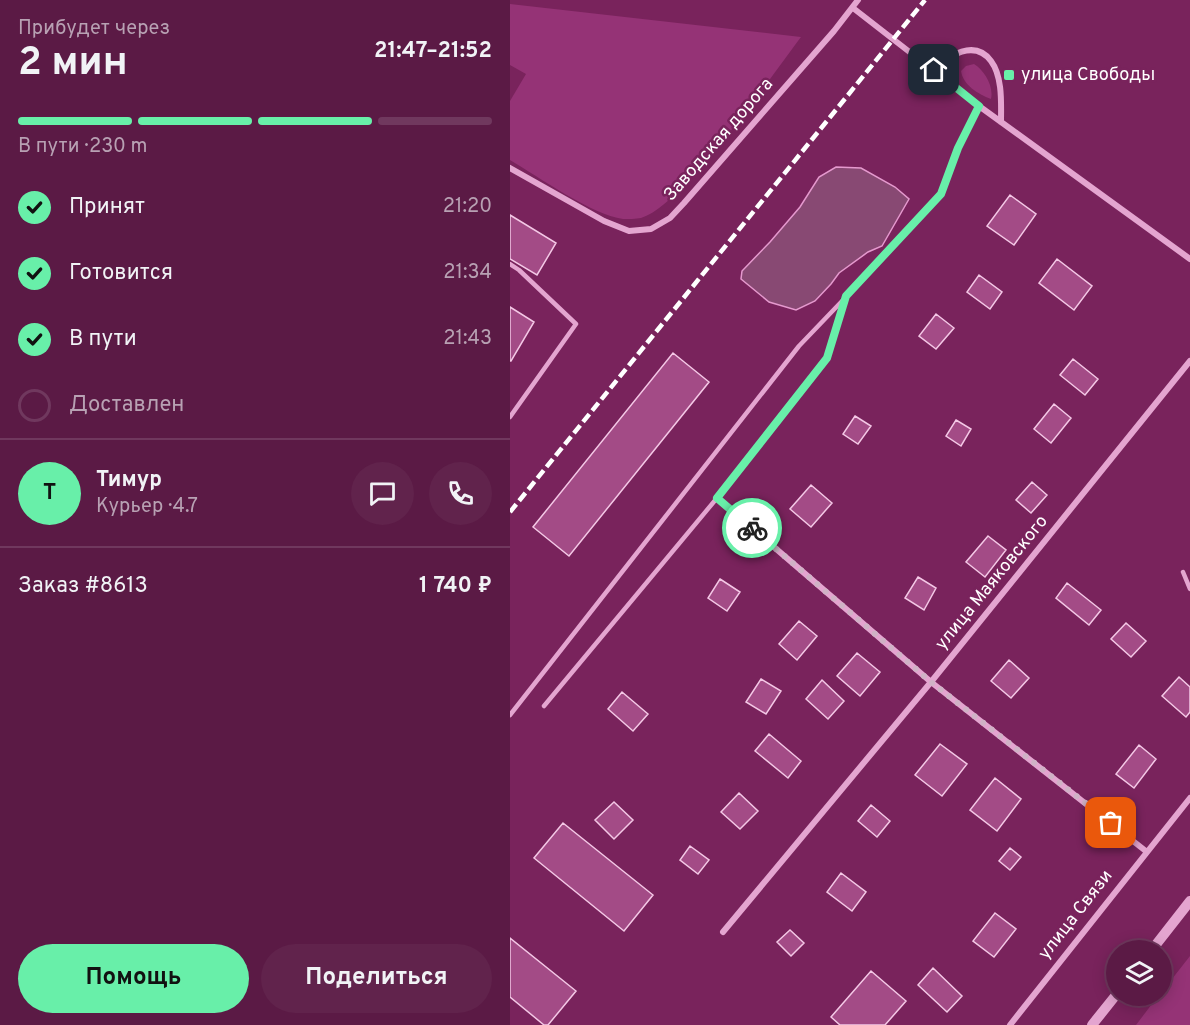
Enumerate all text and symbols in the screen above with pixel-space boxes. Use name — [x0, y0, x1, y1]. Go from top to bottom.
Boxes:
text: Прибудет через — [18, 16, 170, 42]
text: 21:47–21:52 — [374, 38, 492, 65]
text: 2 мин — [18, 40, 128, 89]
pin — [908, 44, 959, 95]
icon: home — [917, 53, 950, 86]
place label: улица Свободы — [1021, 64, 1155, 87]
marker: улица Свободы — [1002, 68, 1016, 82]
street label: Заводская дорога — [659, 74, 779, 206]
text: В пути · 230 m — [18, 134, 147, 160]
icon: check — [18, 191, 51, 224]
text: Принят — [69, 194, 145, 221]
text: 21:20 — [443, 194, 492, 220]
icon: check — [18, 257, 51, 290]
text: Готовится — [69, 260, 173, 287]
text: 21:34 — [443, 260, 492, 286]
icon: check — [18, 323, 51, 356]
text: В пути — [69, 326, 137, 353]
text: 21:43 — [443, 326, 492, 352]
text: Доставлен — [69, 392, 184, 419]
button: chat — [351, 462, 414, 525]
button: phone — [429, 462, 492, 525]
text: Тимур — [96, 467, 162, 494]
text: Т — [43, 480, 56, 507]
text: Курьер · 4.7 — [96, 494, 198, 520]
courier — [722, 498, 782, 558]
street label: улица Маяковского — [930, 511, 1054, 655]
icon: bike — [736, 512, 769, 545]
text: Заказ #8613 — [18, 573, 148, 600]
text: 1 740 ₽ — [419, 573, 492, 600]
pin — [1085, 797, 1136, 848]
icon: bag — [1094, 806, 1127, 839]
street label: улица Связи — [1034, 865, 1118, 965]
map controls — [1106, 940, 1172, 1006]
button: layers — [1106, 940, 1172, 1006]
button: Помощь — [18, 944, 249, 1013]
button: Поделиться — [261, 944, 492, 1013]

